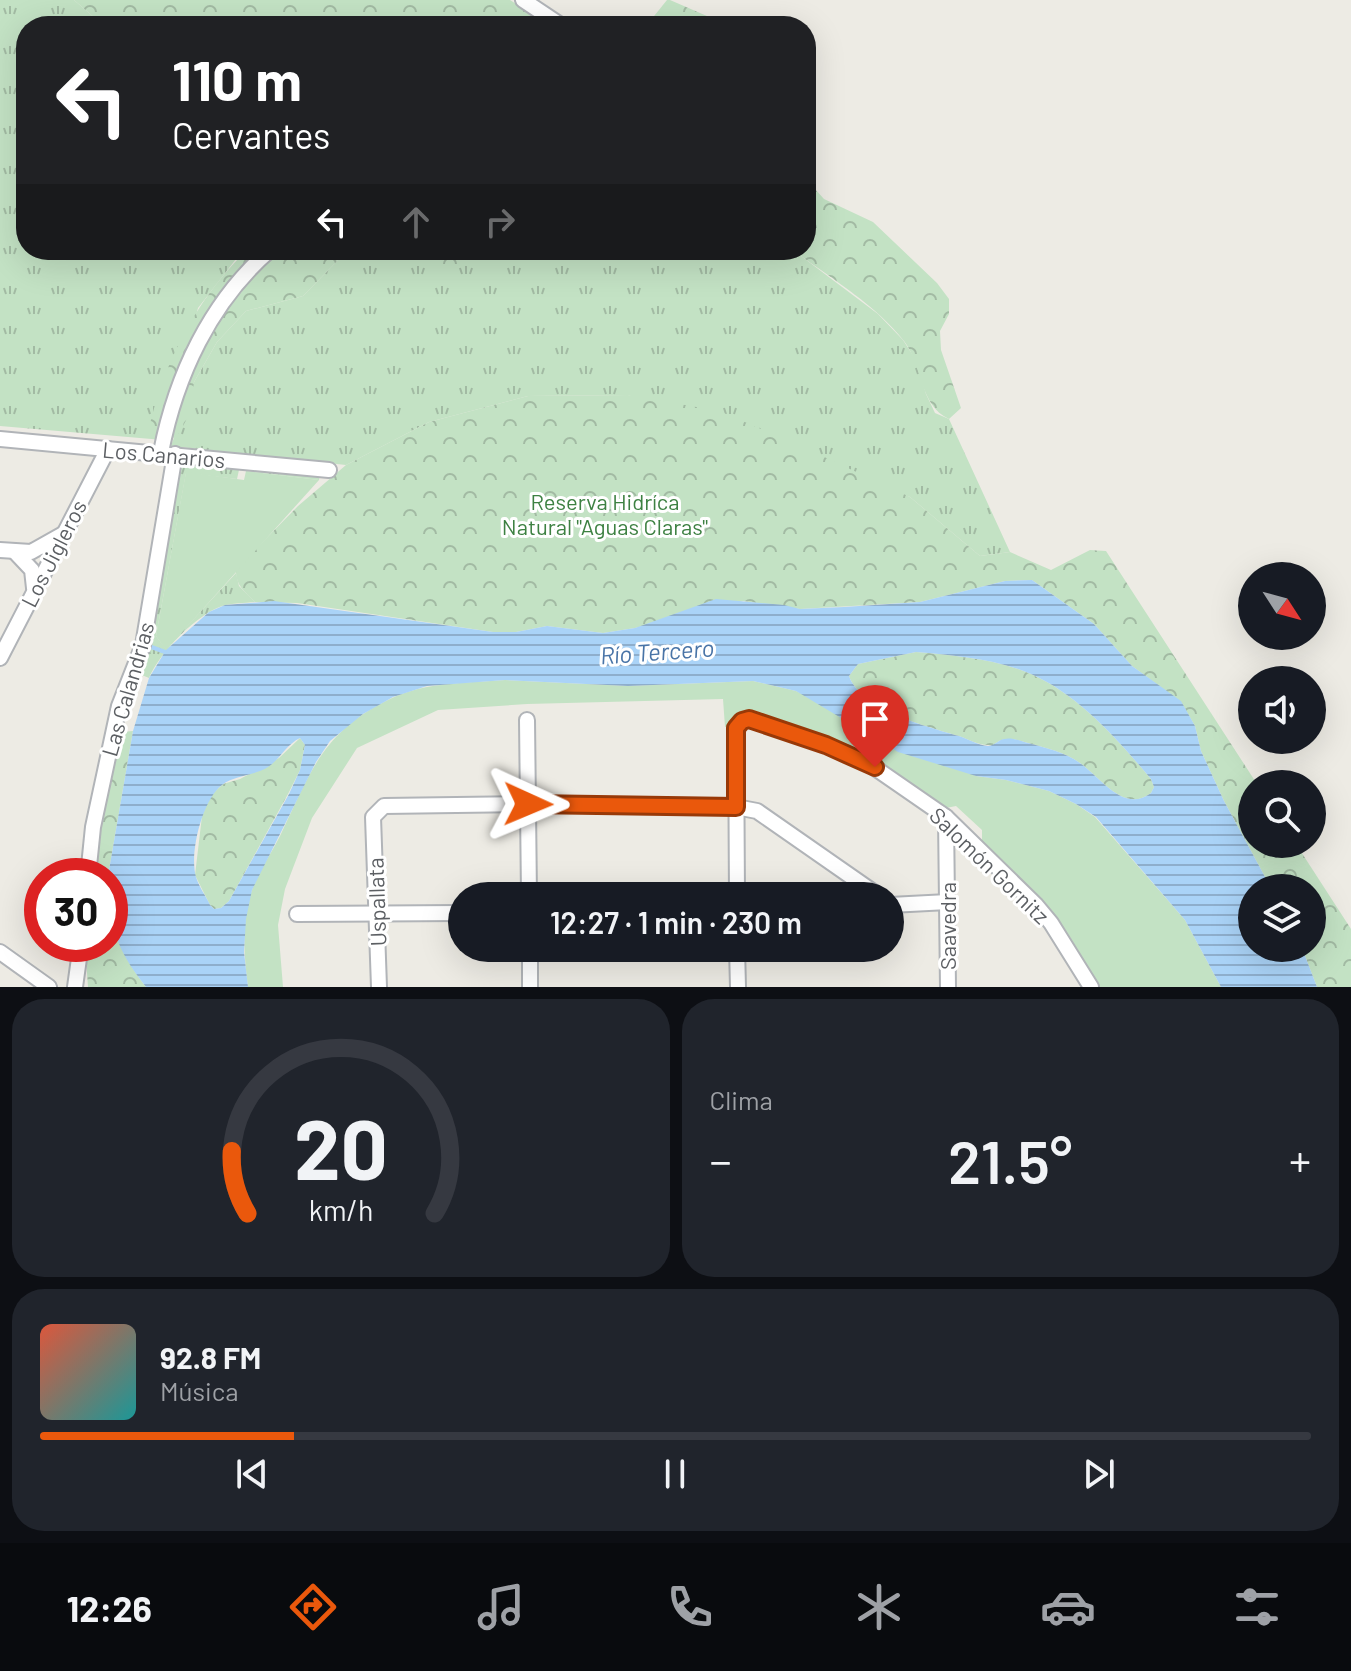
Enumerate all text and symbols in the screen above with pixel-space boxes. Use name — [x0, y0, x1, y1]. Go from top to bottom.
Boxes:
text: 110 m — [172, 45, 302, 112]
icon: left — [40, 48, 144, 152]
text: Cervantes — [172, 113, 330, 156]
icon: left — [310, 200, 354, 244]
icon: ahead — [394, 200, 438, 244]
icon: right — [478, 200, 522, 244]
street label: Los Canarios — [101, 436, 227, 472]
park label: Reserva Hidríca Natural "Aguas Claras" — [502, 488, 708, 539]
street label: Los Jigleros — [15, 495, 91, 611]
north arrow — [1238, 562, 1326, 650]
map controls — [1238, 562, 1326, 962]
street label: Las Calandrias — [95, 619, 159, 759]
water label: Río Tercero — [599, 633, 715, 669]
button: sound — [1238, 666, 1326, 754]
pin — [841, 685, 909, 767]
icon: arrive — [853, 697, 897, 741]
position arrow — [486, 762, 570, 846]
button: search — [1238, 770, 1326, 858]
street label: Salomón Gornitz — [925, 801, 1055, 929]
street label: Uspallata — [361, 857, 391, 947]
speed limit sign: 30 — [24, 858, 128, 962]
button: layers — [1238, 874, 1326, 962]
street label: Saavedra — [934, 882, 960, 970]
text: 12:27 · 1 min · 230 m — [550, 904, 802, 940]
text: Clima — [710, 1084, 773, 1115]
text: 20 — [294, 1097, 388, 1197]
text: 21.5° — [948, 1124, 1073, 1196]
text: − — [710, 1133, 732, 1186]
text: + — [1289, 1133, 1311, 1186]
text: km/h — [308, 1192, 373, 1227]
text: 92.8 FM — [160, 1339, 261, 1375]
text: Música — [160, 1375, 239, 1406]
icon: previous — [230, 1452, 274, 1496]
icon: pause — [653, 1452, 697, 1496]
icon: next — [1077, 1452, 1121, 1496]
icon: directions — [285, 1579, 341, 1635]
icon: music — [473, 1579, 529, 1635]
icon: phone — [662, 1579, 718, 1635]
icon: climate — [851, 1579, 907, 1635]
icon: car — [1040, 1579, 1096, 1635]
icon: filters — [1229, 1579, 1285, 1635]
text: 12:26 — [66, 1586, 152, 1629]

